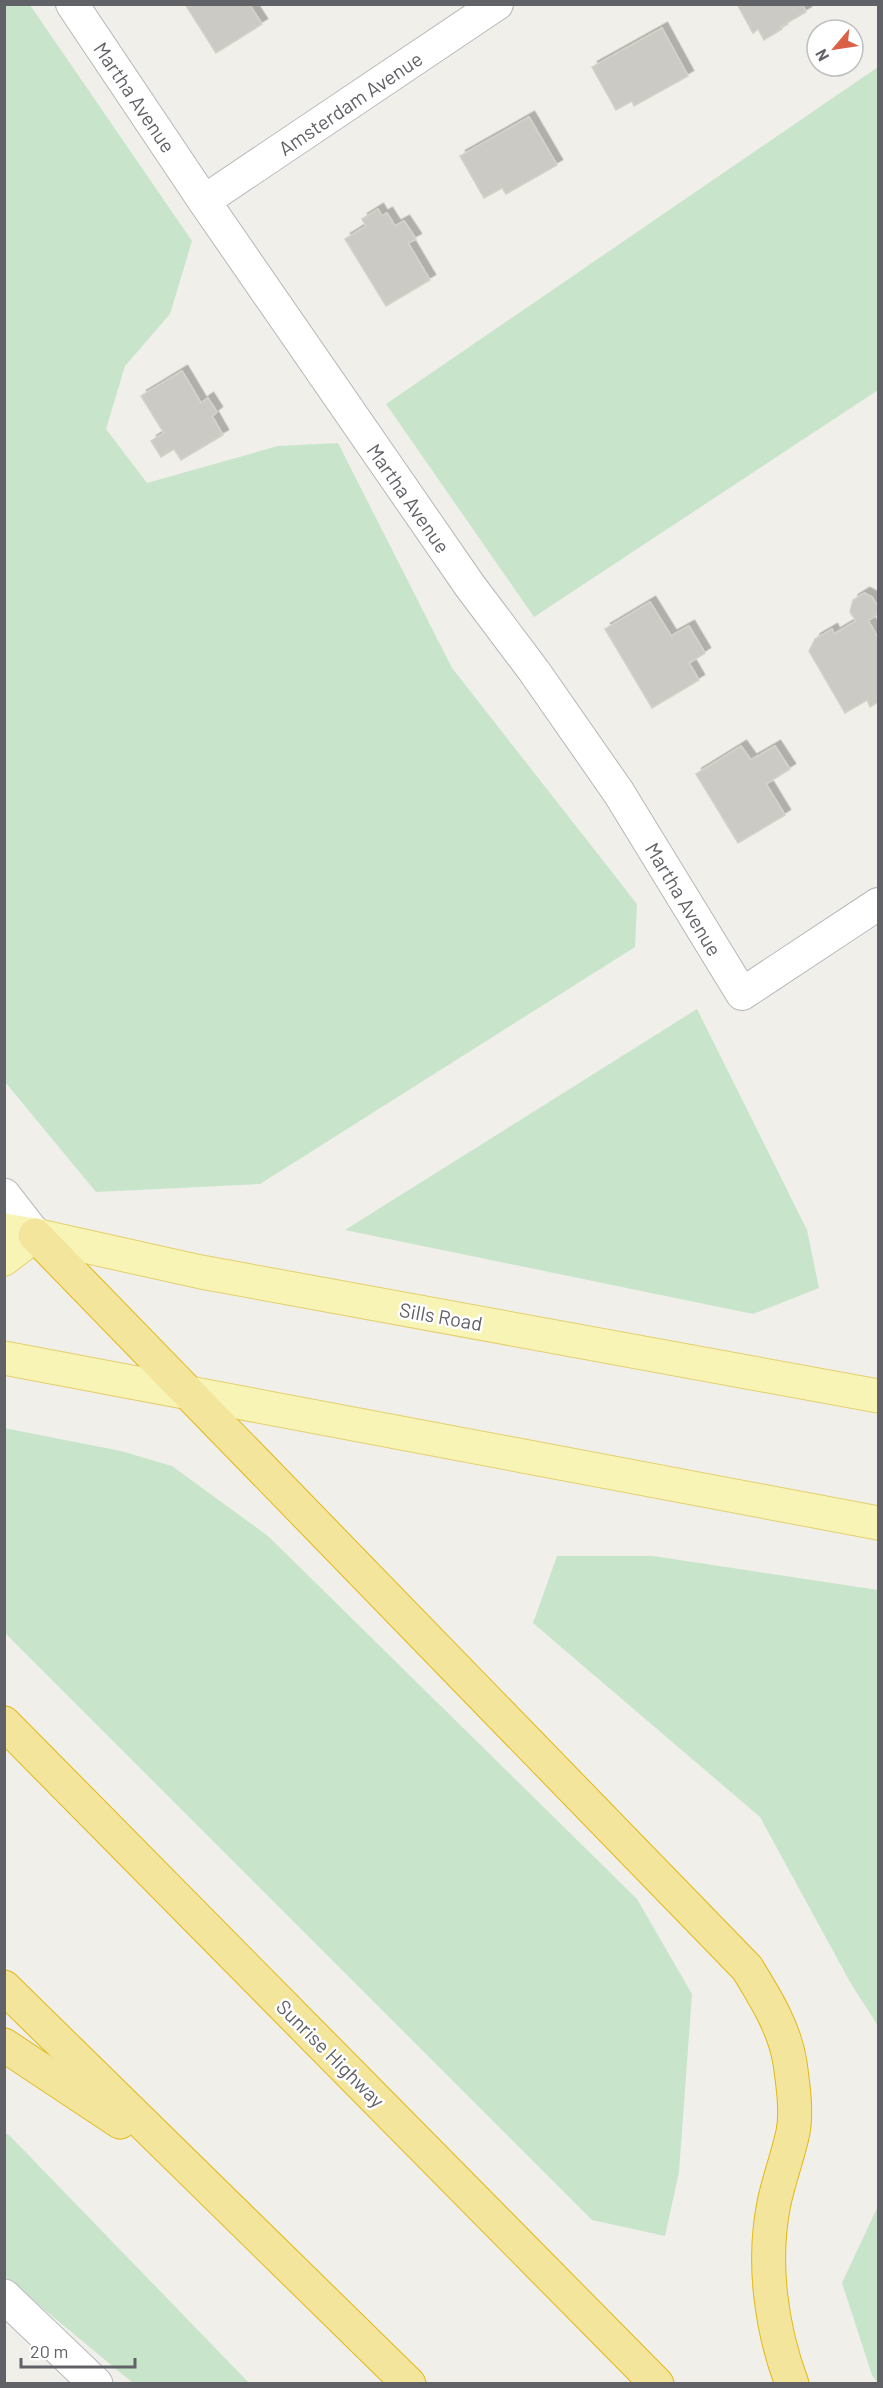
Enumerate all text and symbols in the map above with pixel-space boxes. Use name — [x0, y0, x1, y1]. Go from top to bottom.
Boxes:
north arrow — [805, 18, 865, 78]
street label: Martha Avenue — [89, 37, 181, 157]
street label: Amsterdam Avenue — [274, 46, 426, 160]
text: N — [811, 46, 832, 65]
street label: Martha Avenue — [362, 439, 456, 557]
street label: Martha Avenue — [641, 838, 727, 960]
street label: Sills Road — [398, 1297, 484, 1335]
street label: Sunrise Highway — [272, 1994, 390, 2112]
scale bar — [21, 2331, 135, 2369]
text: 20 m — [30, 2340, 68, 2362]

